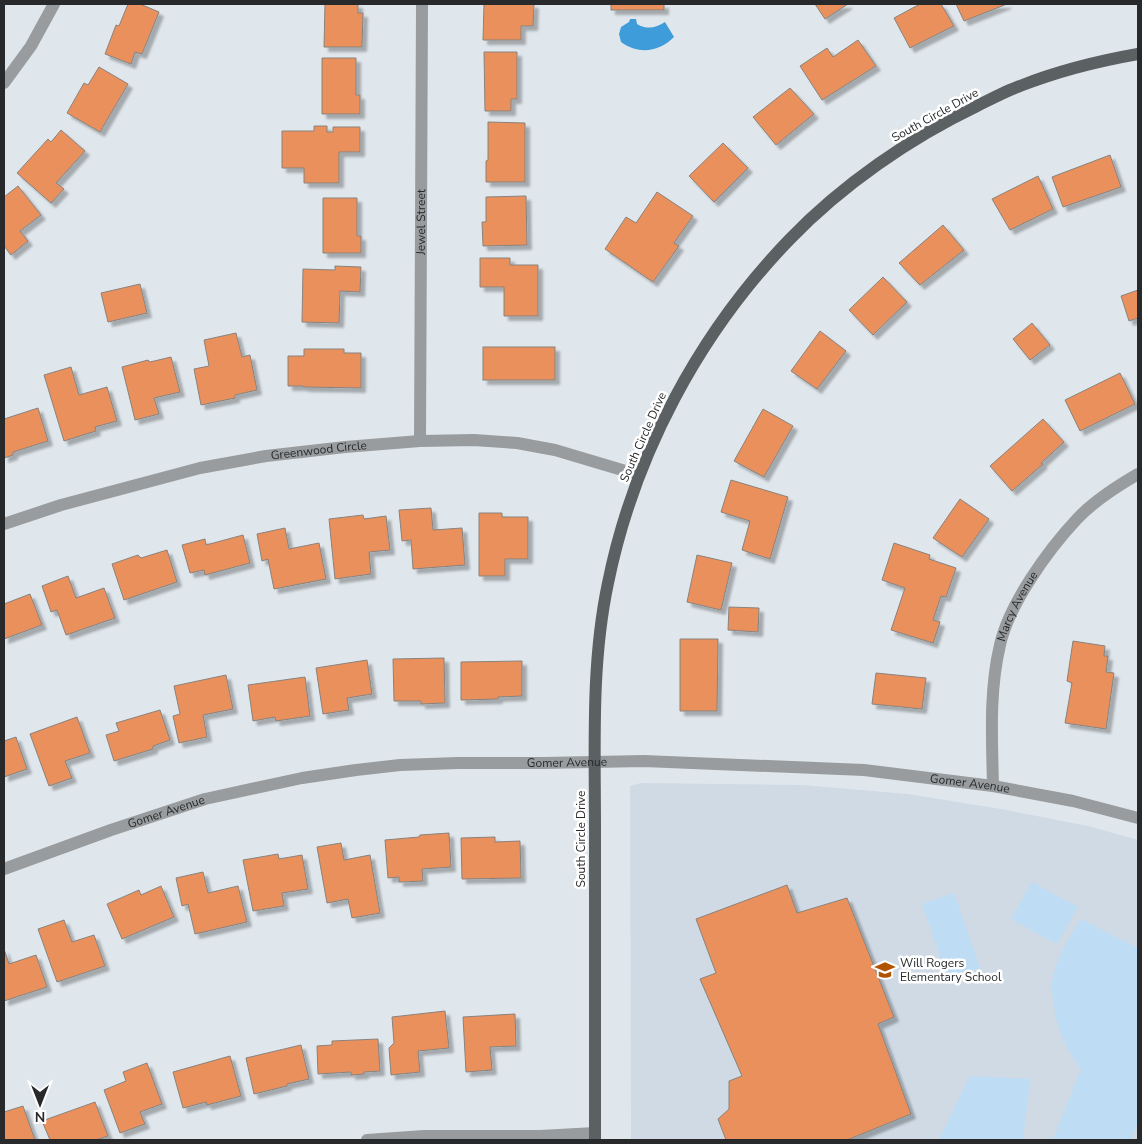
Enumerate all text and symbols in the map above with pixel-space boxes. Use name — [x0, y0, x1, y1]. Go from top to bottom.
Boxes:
street label: South Circle Drive — [889, 85, 981, 145]
street label: Jewel Street — [413, 188, 429, 256]
street label: South Circle Drive — [616, 389, 670, 485]
street label: Greenwood Circle — [270, 437, 367, 463]
street label: Marcy Avenue — [993, 568, 1041, 644]
street label: Gomer Avenue — [527, 754, 607, 771]
street label: Gomer Avenue — [929, 770, 1011, 797]
street label: South Circle Drive — [573, 791, 589, 887]
street label: Gomer Avenue — [126, 792, 207, 832]
place label: Will Rogers Elementary School — [900, 955, 1002, 985]
school or university icon: Will Rogers Elementary School — [874, 959, 896, 981]
north arrow — [15, 1079, 65, 1129]
text: N — [35, 1107, 45, 1126]

